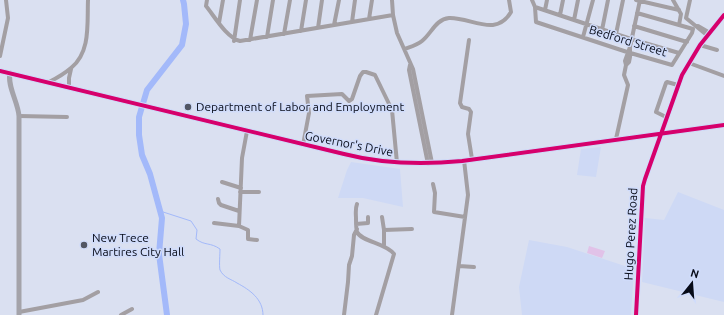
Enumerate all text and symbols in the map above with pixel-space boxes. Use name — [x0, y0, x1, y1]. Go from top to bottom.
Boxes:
street label: Bedford Street — [588, 23, 669, 59]
place label: Department of Labor and Employment — [196, 100, 404, 113]
marker: Department of Labor and Employment — [183, 102, 193, 112]
street label: Governor's Drive — [304, 129, 394, 158]
street label: Hugo Perez Road — [622, 187, 639, 281]
place label: New Trece Martires City Hall — [92, 231, 184, 258]
marker: New Trece Martires City Hall — [79, 240, 89, 250]
north arrow — [672, 263, 712, 303]
text: N — [689, 266, 701, 280]

